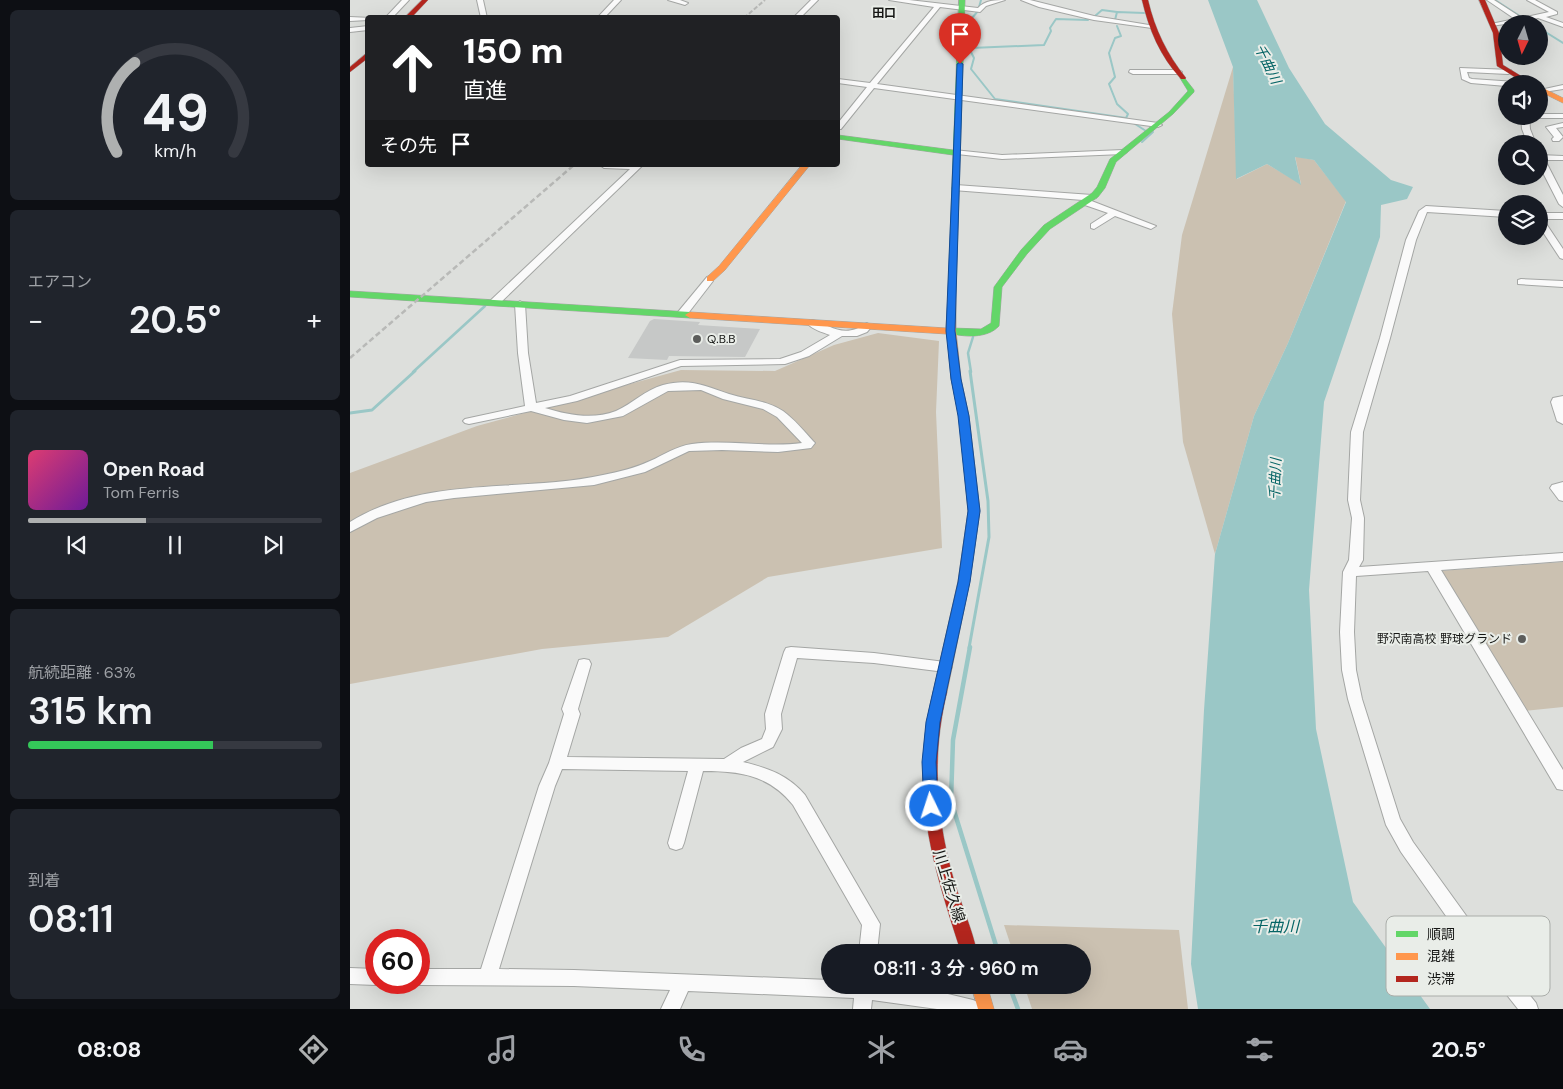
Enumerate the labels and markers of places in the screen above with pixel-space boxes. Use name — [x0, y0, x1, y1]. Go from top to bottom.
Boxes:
pin — [939, 13, 981, 64]
place label: Q.B.B — [707, 331, 736, 347]
marker: Q.B.B — [691, 333, 703, 345]
place label: 野沢南高校 野球グランド — [1377, 631, 1512, 647]
marker: 野沢南高校 野球グランド — [1516, 633, 1528, 645]

